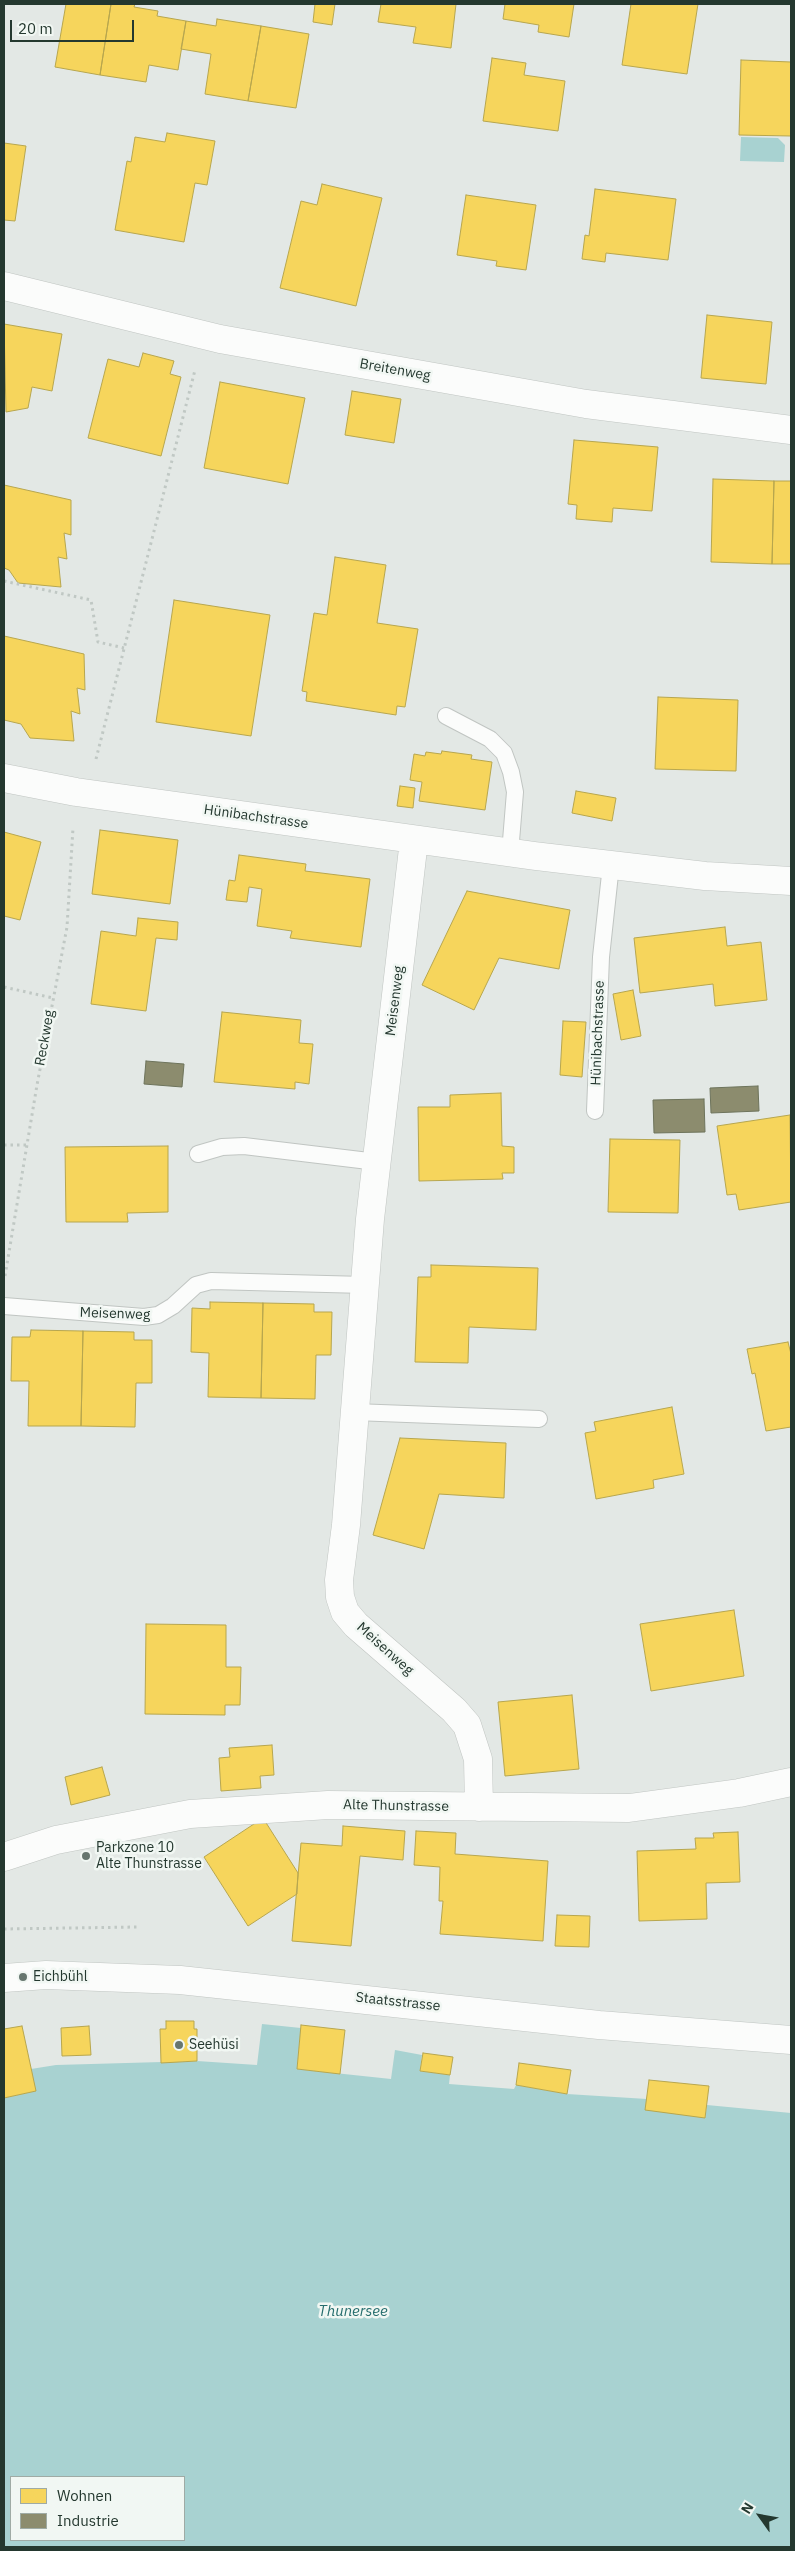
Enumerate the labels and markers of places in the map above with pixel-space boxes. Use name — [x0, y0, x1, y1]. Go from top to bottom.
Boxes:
place label: Parkzone 10 Alte Thunstrasse — [96, 1840, 202, 1872]
marker: Parkzone 10 Alte Thunstrasse — [80, 1850, 92, 1862]
place label: Eichbühl — [33, 1969, 87, 1985]
marker: Eichbühl — [17, 1971, 29, 1983]
place label: Seehüsi — [189, 2037, 239, 2053]
marker: Seehüsi — [173, 2039, 185, 2051]

